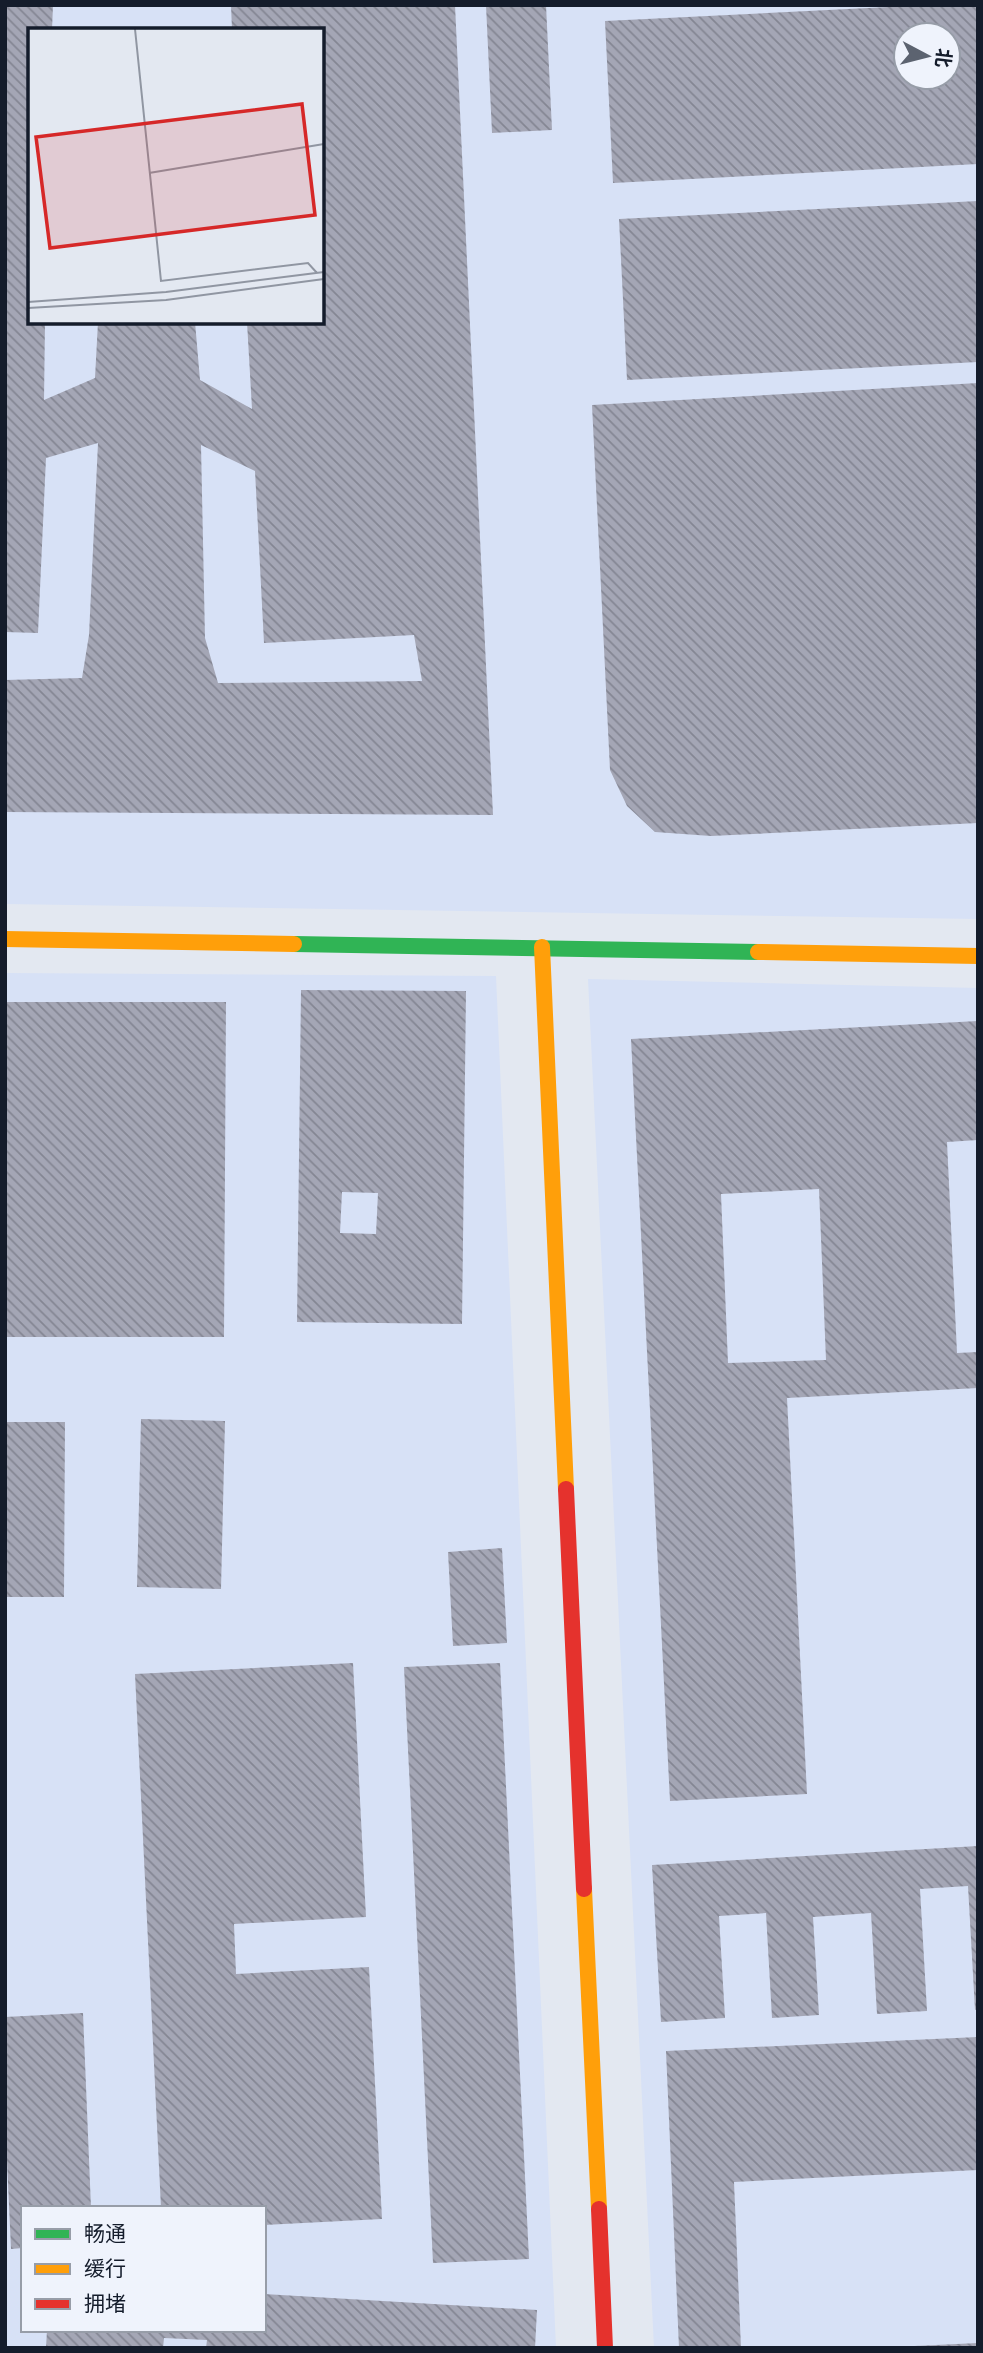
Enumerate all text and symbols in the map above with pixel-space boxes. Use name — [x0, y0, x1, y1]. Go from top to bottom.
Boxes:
north arrow — [892, 21, 962, 91]
inset map — [28, 28, 324, 324]
text: 北 — [931, 47, 957, 69]
legend — [21, 2206, 266, 2332]
text: 畅通 — [84, 2219, 126, 2247]
text: 缓行 — [84, 2254, 126, 2282]
text: 拥堵 — [84, 2289, 126, 2317]

